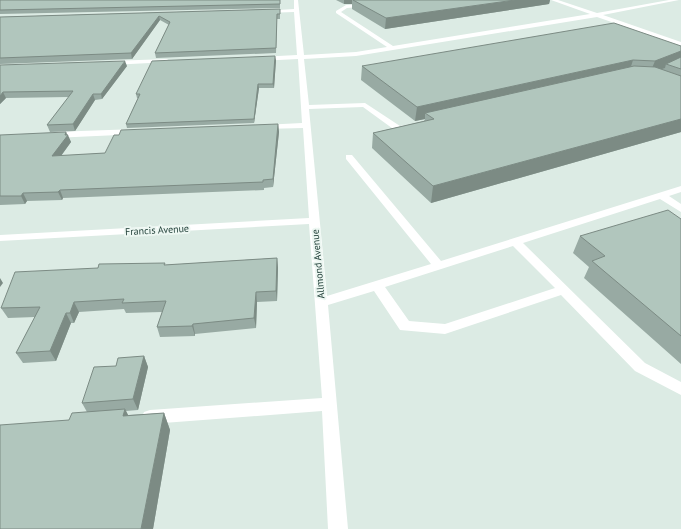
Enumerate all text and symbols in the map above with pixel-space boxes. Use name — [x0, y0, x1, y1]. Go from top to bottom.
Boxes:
street label: Francis Avenue — [125, 222, 189, 238]
street label: Allmond Avenue — [308, 229, 328, 299]

